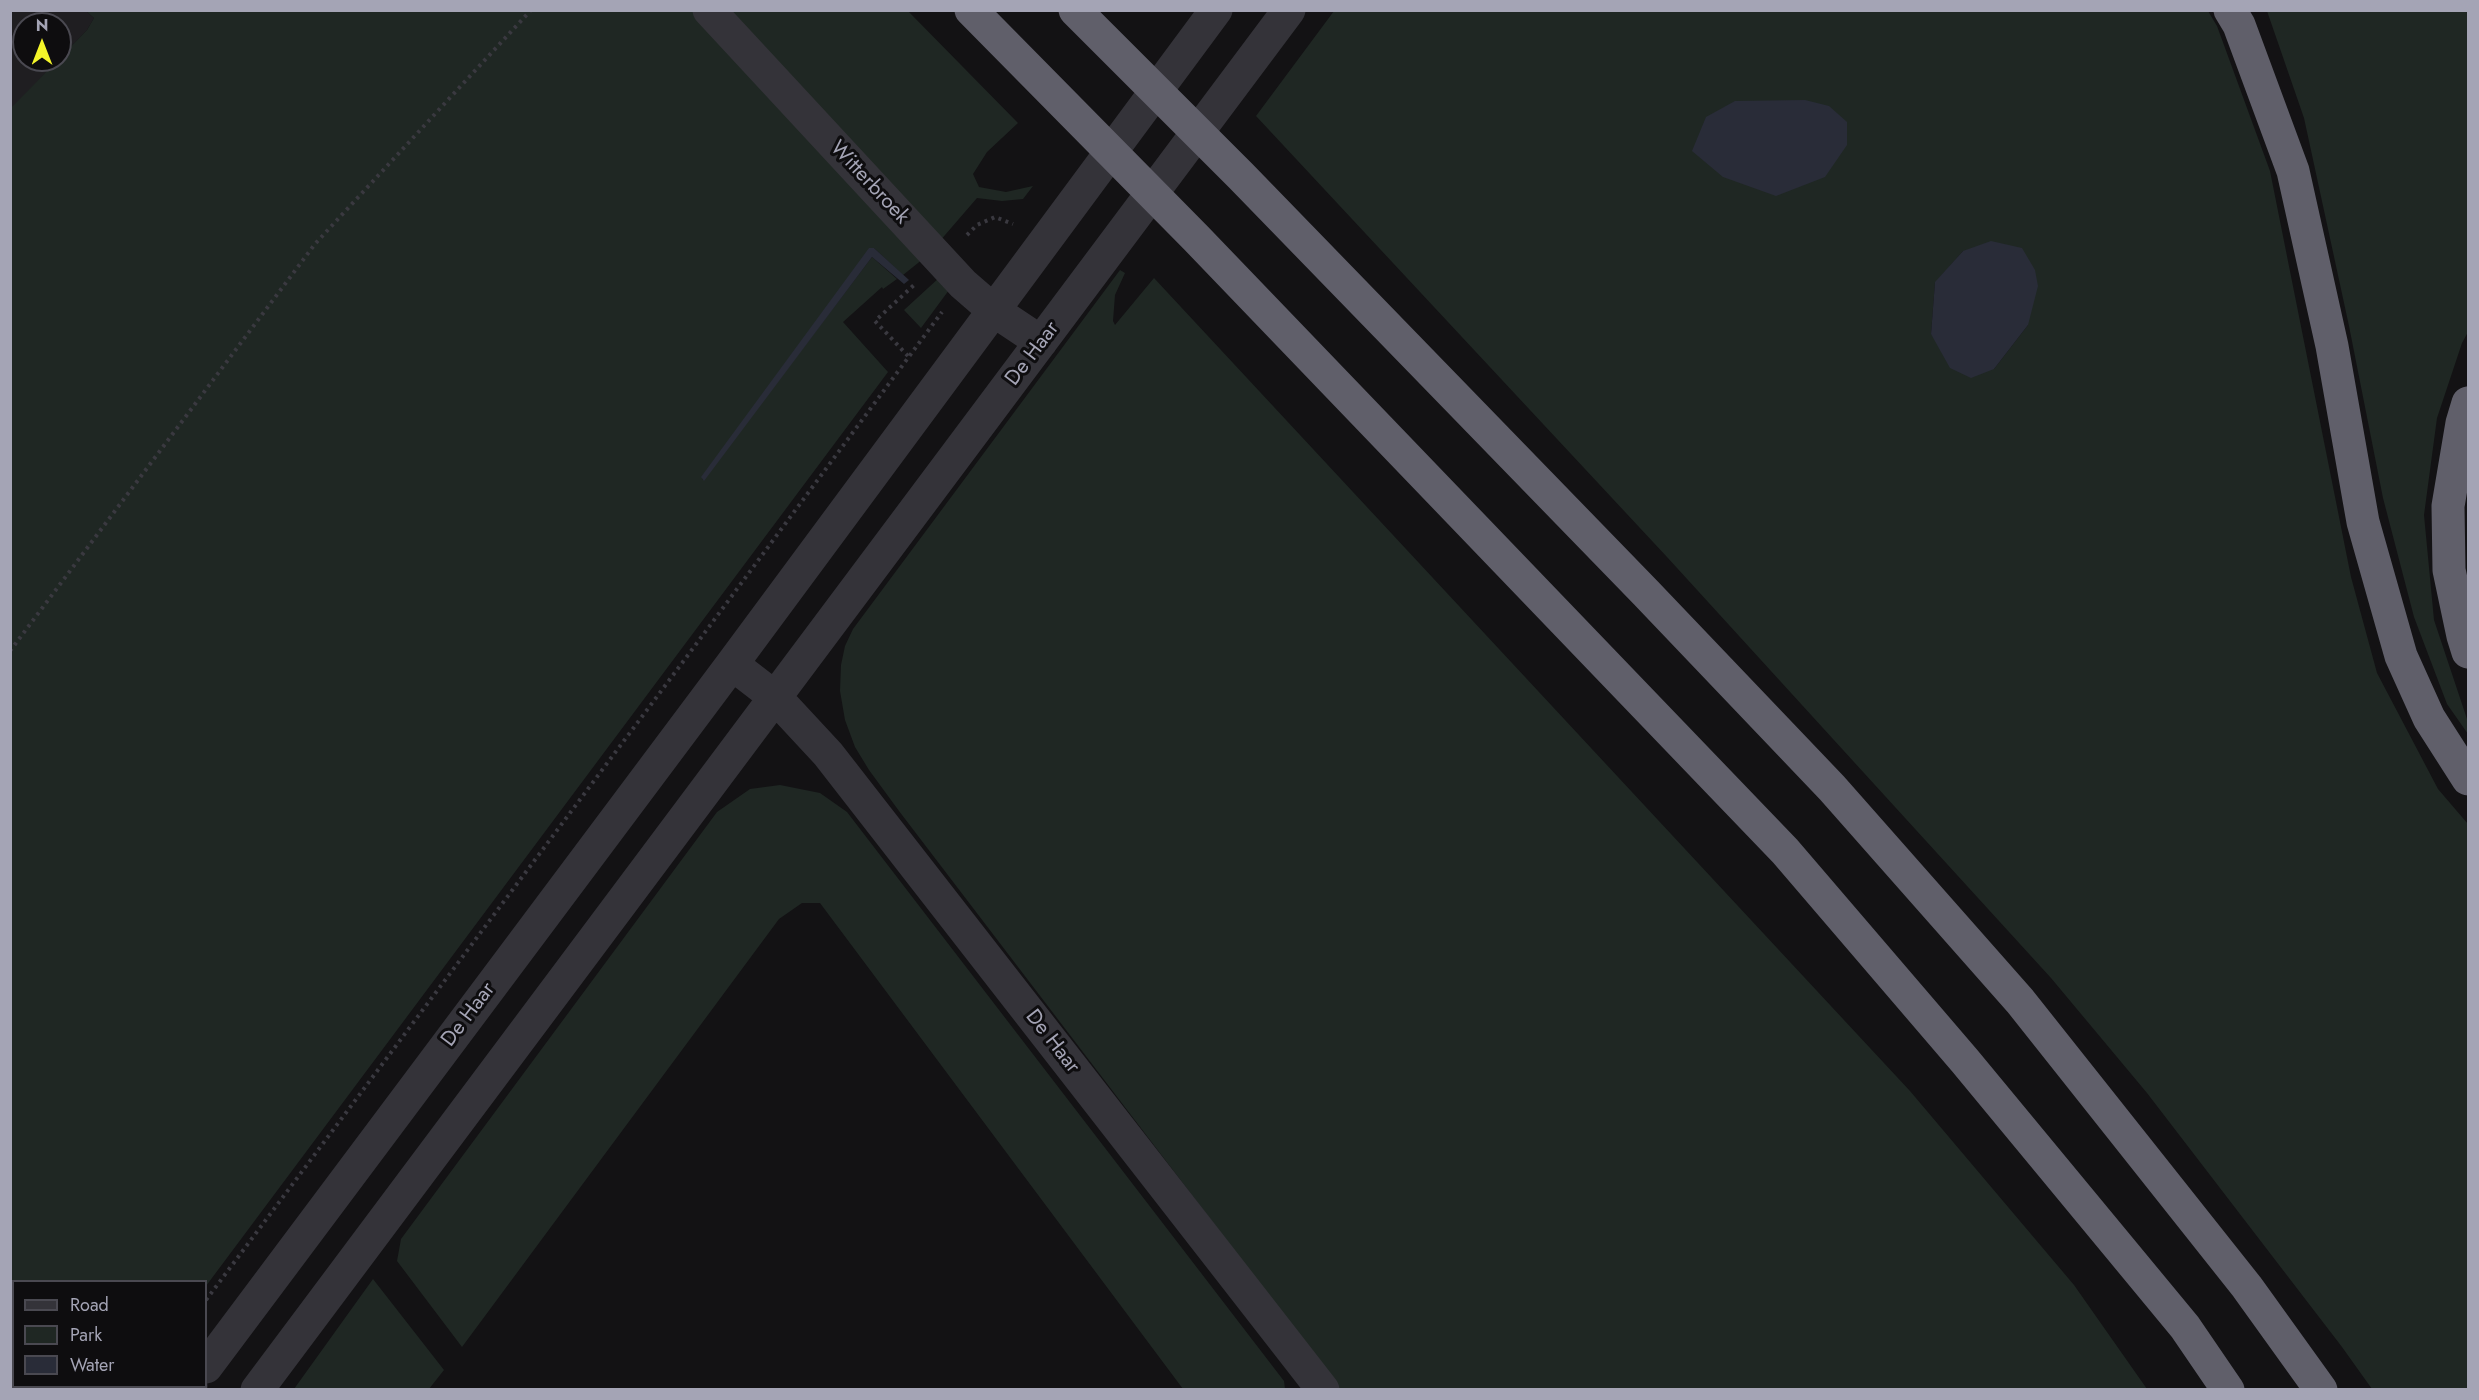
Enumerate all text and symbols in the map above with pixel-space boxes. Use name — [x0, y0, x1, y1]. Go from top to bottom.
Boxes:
north arrow — [12, 12, 72, 72]
text: N — [36, 14, 48, 37]
street label: Witterbroek — [824, 136, 914, 230]
street label: De Haar — [1001, 317, 1065, 391]
street label: De Haar — [437, 978, 501, 1052]
street label: De Haar — [1019, 1005, 1085, 1079]
legend — [12, 1280, 207, 1388]
text: Road — [70, 1292, 109, 1318]
text: Park — [70, 1322, 102, 1348]
text: Water — [70, 1352, 114, 1378]

